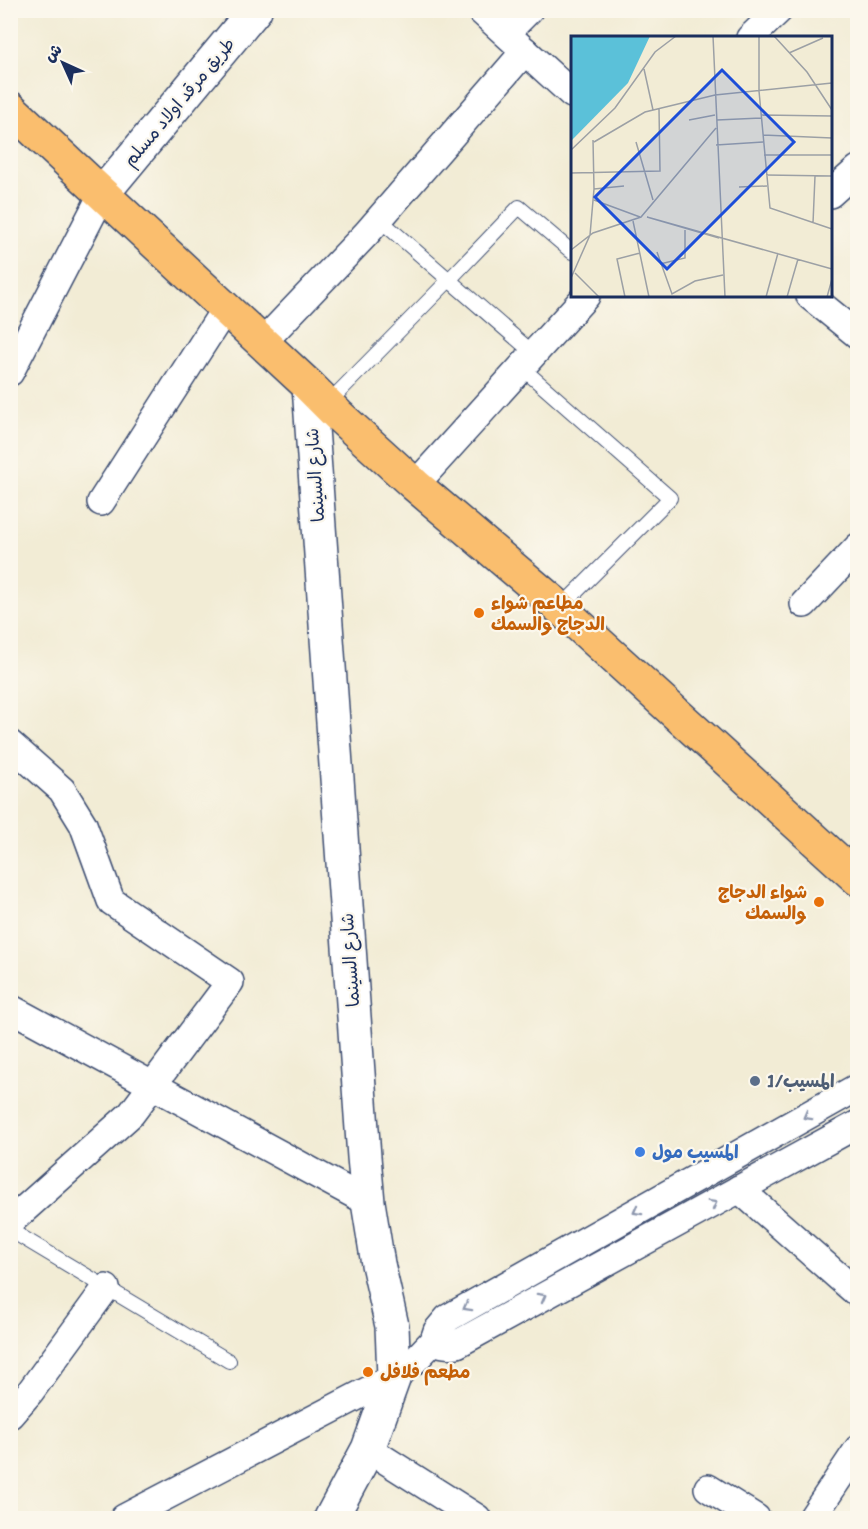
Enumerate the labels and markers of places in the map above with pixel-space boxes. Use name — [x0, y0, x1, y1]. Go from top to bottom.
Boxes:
place label: مطاعم شواء الدجاج والسمك — [491, 592, 605, 636]
marker: مطاعم شواء الدجاج والسمك — [472, 606, 486, 620]
place label: شواء الدجاج والسمك — [718, 881, 807, 925]
marker: شواء الدجاج والسمك — [812, 895, 826, 909]
place label: المسيب/1 — [767, 1070, 835, 1092]
marker: المسيب/1 — [748, 1074, 762, 1088]
place label: المسيب مول — [652, 1141, 739, 1163]
marker: المسيب مول — [633, 1145, 647, 1159]
place label: مطعم فلافل — [380, 1361, 470, 1386]
marker: مطعم فلافل — [361, 1365, 375, 1379]

